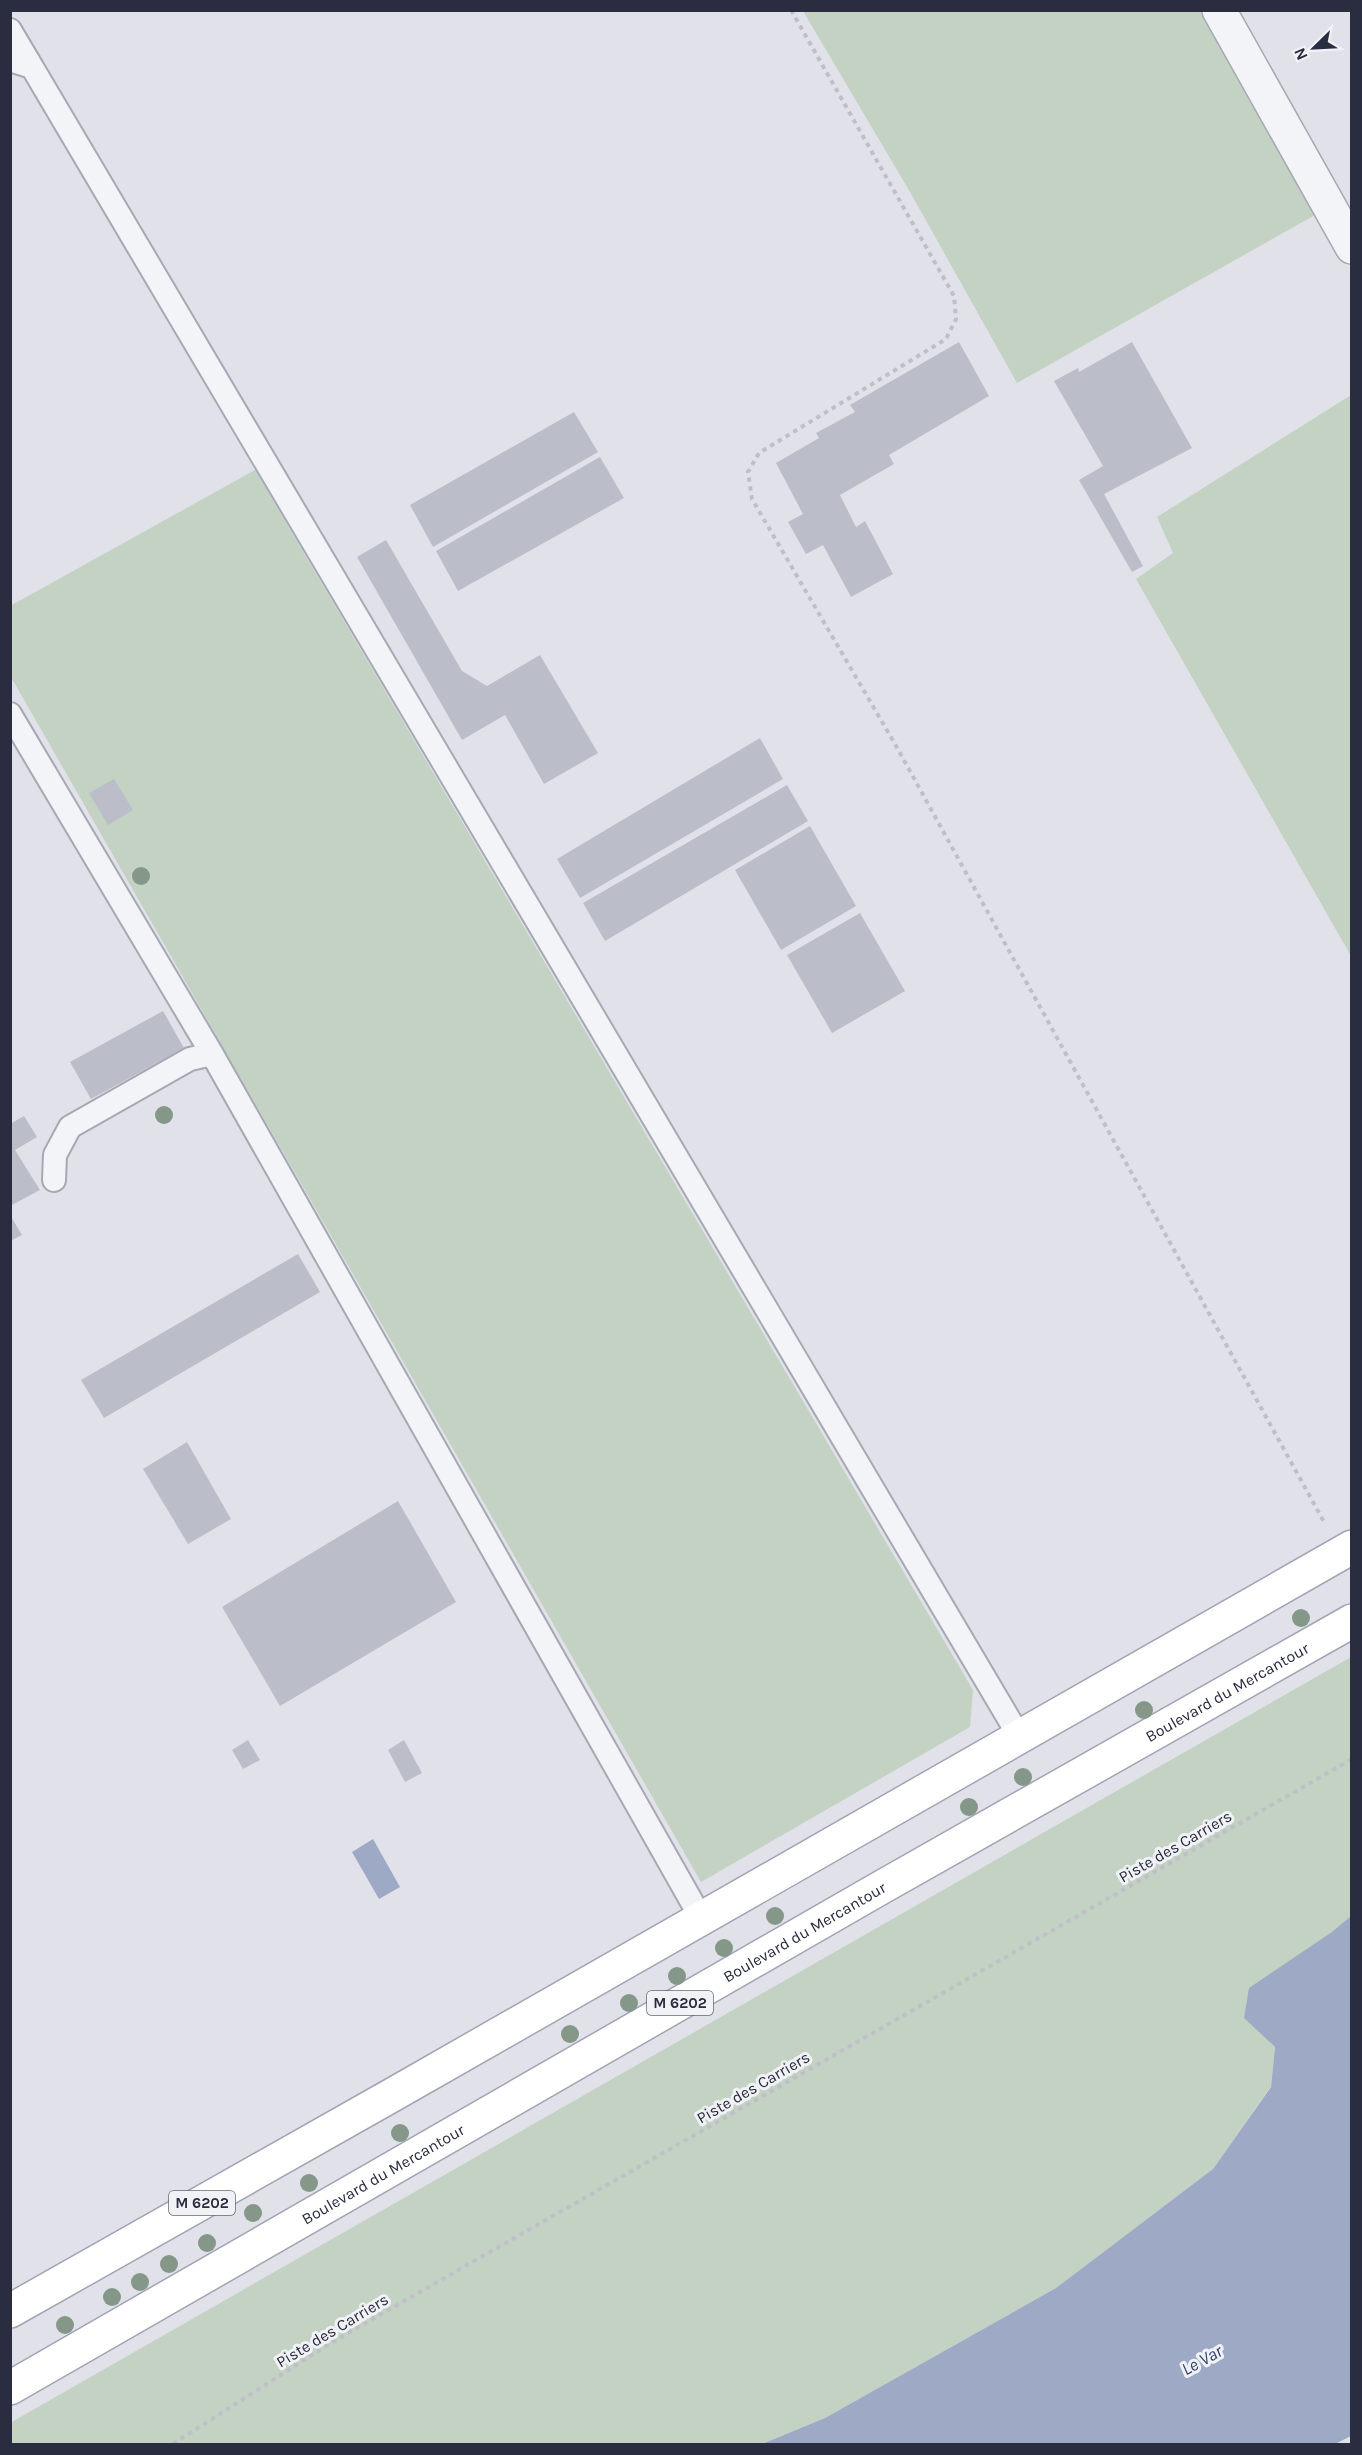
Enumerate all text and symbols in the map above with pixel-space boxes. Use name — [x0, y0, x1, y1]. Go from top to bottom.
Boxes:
north arrow — [1284, 18, 1344, 78]
text: N — [1290, 45, 1312, 63]
street label: Boulevard du Mercantour — [1142, 1638, 1312, 1746]
street label: Piste des Carriers — [1115, 1806, 1235, 1886]
street label: Boulevard du Mercantour — [720, 1878, 889, 1986]
road number: M 6202 — [647, 1991, 713, 2015]
street label: Piste des Carriers — [693, 2047, 813, 2127]
street label: Boulevard du Mercantour — [298, 2120, 468, 2228]
road number: M 6202 — [169, 2191, 235, 2215]
street label: Piste des Carriers — [273, 2289, 392, 2371]
water label: Le Var — [1178, 2339, 1227, 2380]

